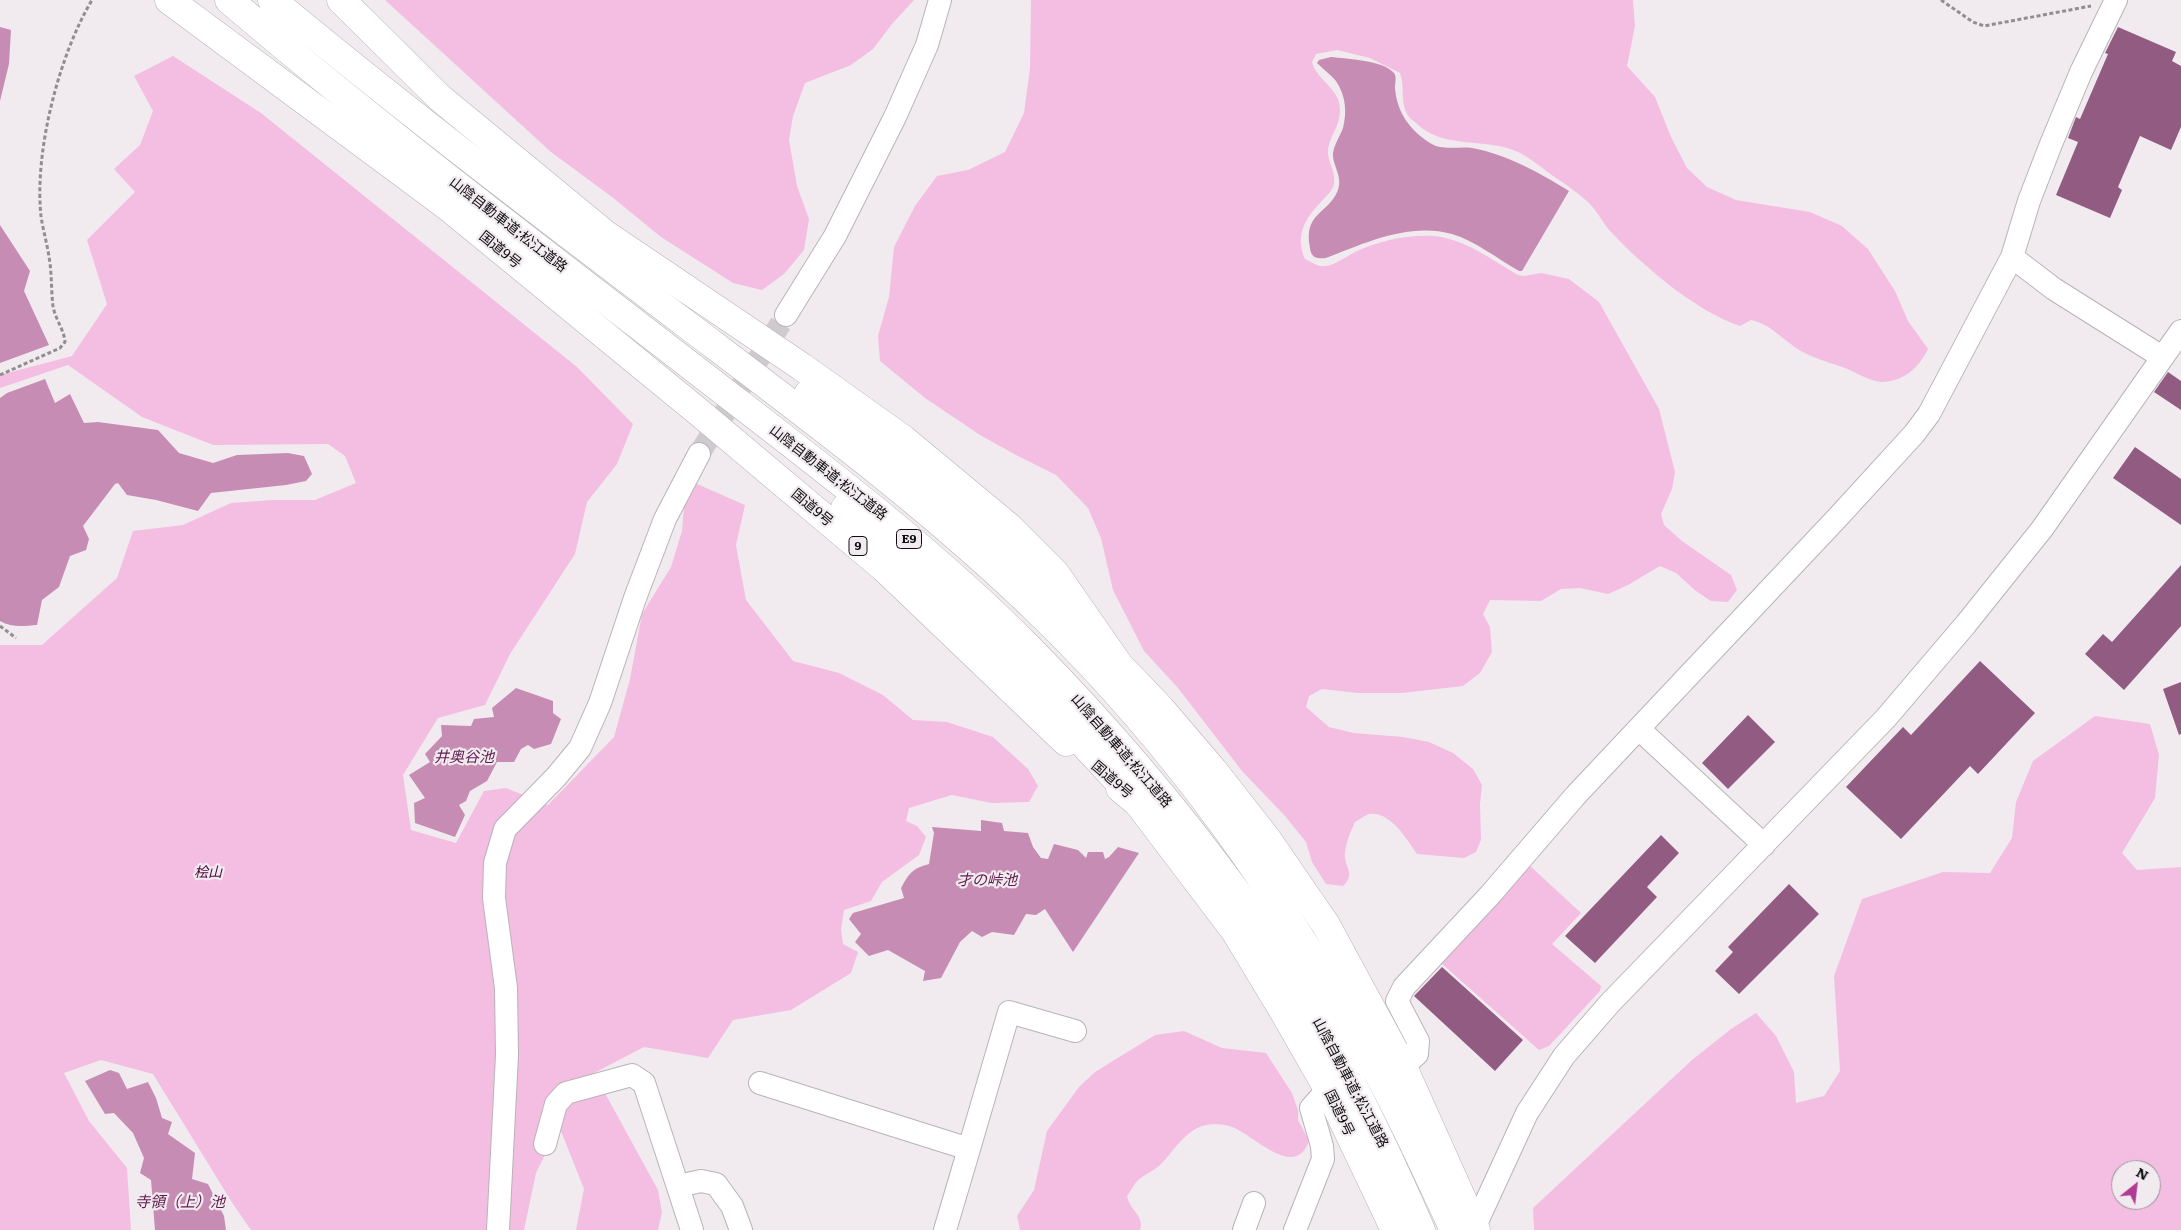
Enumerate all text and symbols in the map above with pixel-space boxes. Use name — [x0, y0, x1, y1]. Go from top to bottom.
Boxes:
street label: 山陰自動車道;松江道路 — [446, 174, 570, 276]
street label: 国道9号 — [476, 228, 524, 272]
street label: 山陰自動車道;松江道路 — [766, 422, 890, 524]
street label: 国道9号 — [788, 486, 836, 530]
road number: E9 — [896, 530, 922, 548]
road number: 9 — [849, 536, 867, 556]
street label: 山陰自動車道;松江道路 — [1067, 691, 1175, 811]
water label: 井奥谷池 — [434, 749, 494, 767]
street label: 国道9号 — [1088, 758, 1136, 802]
park label: 桧山 — [194, 865, 222, 881]
water label: 才の峠池 — [957, 872, 1017, 890]
street label: 山陰自動車道;松江道路 — [1309, 1015, 1391, 1151]
street label: 国道9号 — [1321, 1087, 1357, 1139]
north arrow — [2111, 1160, 2161, 1210]
text: N — [2133, 1161, 2153, 1184]
water label: 寺領（上）池 — [135, 1194, 225, 1212]

